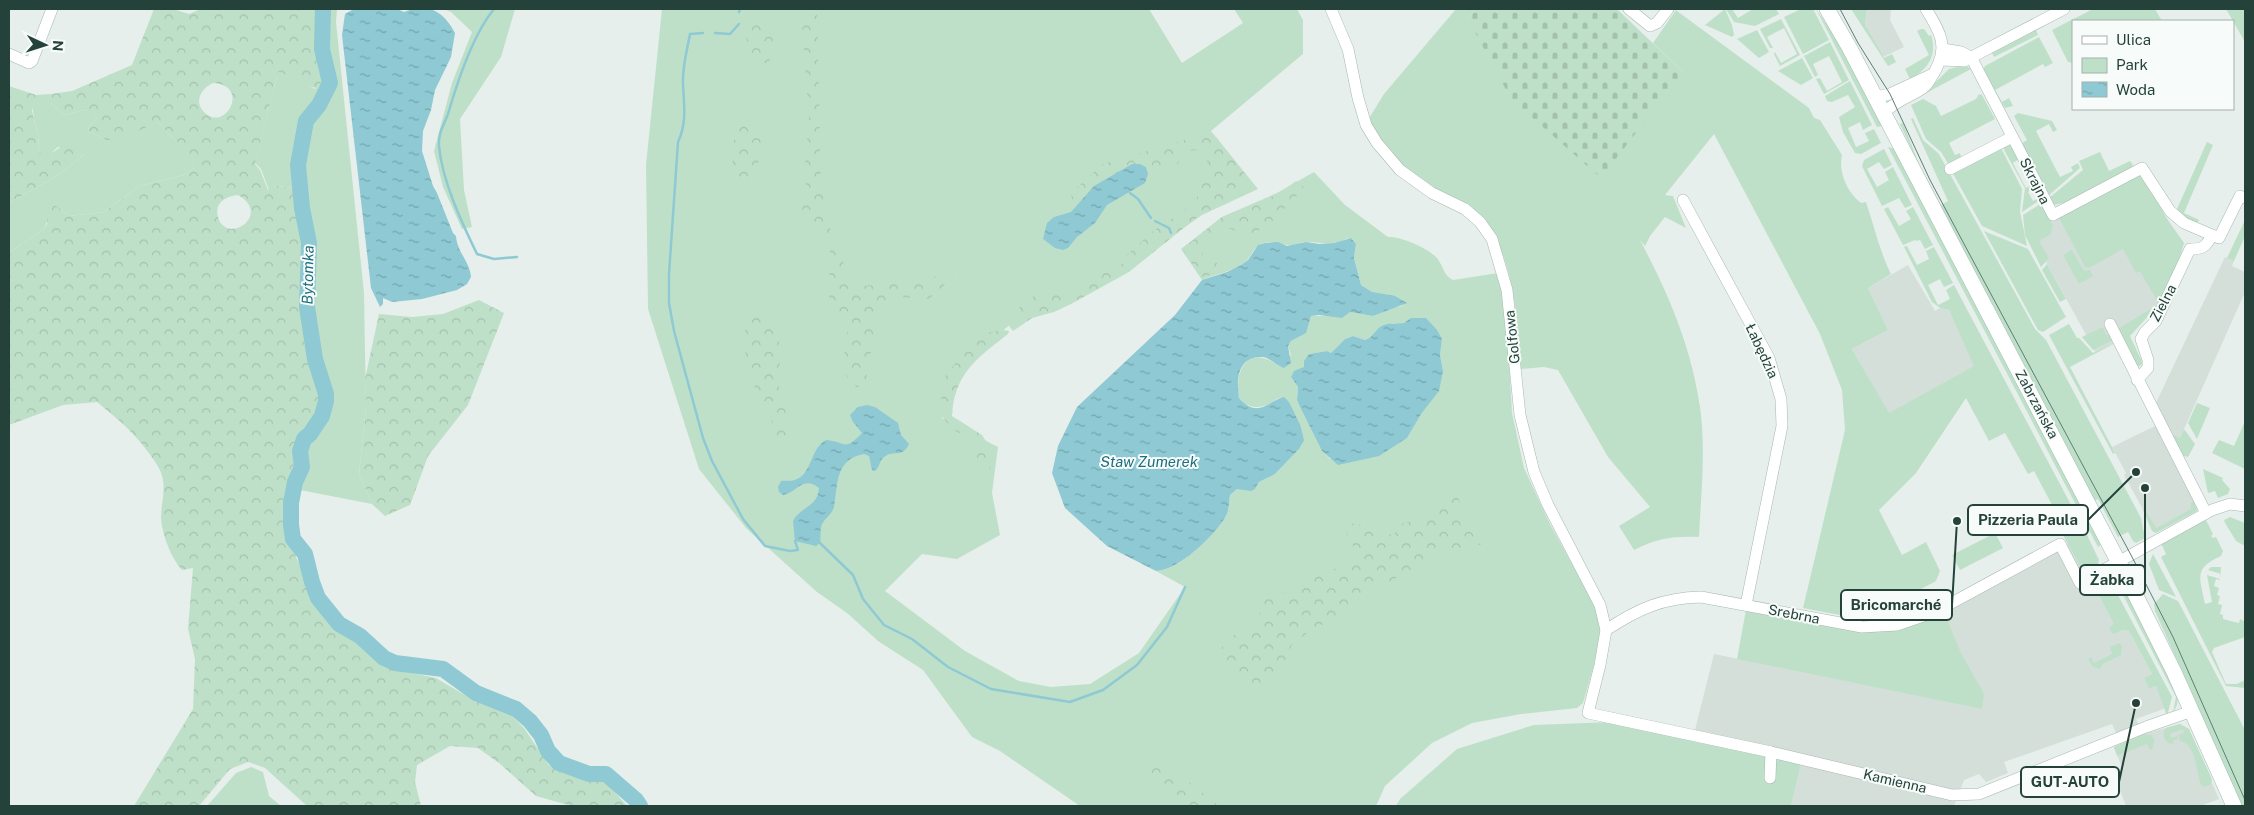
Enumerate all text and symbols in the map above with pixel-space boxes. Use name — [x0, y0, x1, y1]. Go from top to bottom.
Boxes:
north arrow — [20, 20, 70, 70]
legend — [2072, 20, 2234, 110]
text: Ulica — [2116, 31, 2151, 48]
text: N — [50, 40, 66, 52]
text: Park — [2116, 56, 2148, 73]
text: Woda — [2116, 81, 2155, 98]
street label: Skrajna — [2017, 155, 2053, 207]
water label: Bytomka — [298, 245, 317, 305]
street label: Zielna — [2147, 282, 2179, 324]
street label: Golfowa — [1501, 309, 1523, 365]
street label: Łabędzia — [1742, 321, 1782, 381]
street label: Zabrzańska — [2012, 367, 2062, 441]
water label: Staw Zumerek — [1100, 453, 1199, 470]
callout: Pizzeria Paula — [1968, 505, 2088, 535]
text: Pizzeria Paula — [1978, 511, 2078, 528]
callout: Żabka — [2080, 565, 2145, 595]
text: Żabka — [2090, 571, 2134, 588]
callout: Bricomarché — [1841, 590, 1952, 620]
text: Bricomarché — [1851, 596, 1942, 613]
street label: Srebrna — [1767, 601, 1821, 627]
street label: Kamienna — [1862, 766, 1928, 796]
callout: GUT-AUTO — [2021, 767, 2119, 797]
text: GUT-AUTO — [2031, 773, 2109, 790]

